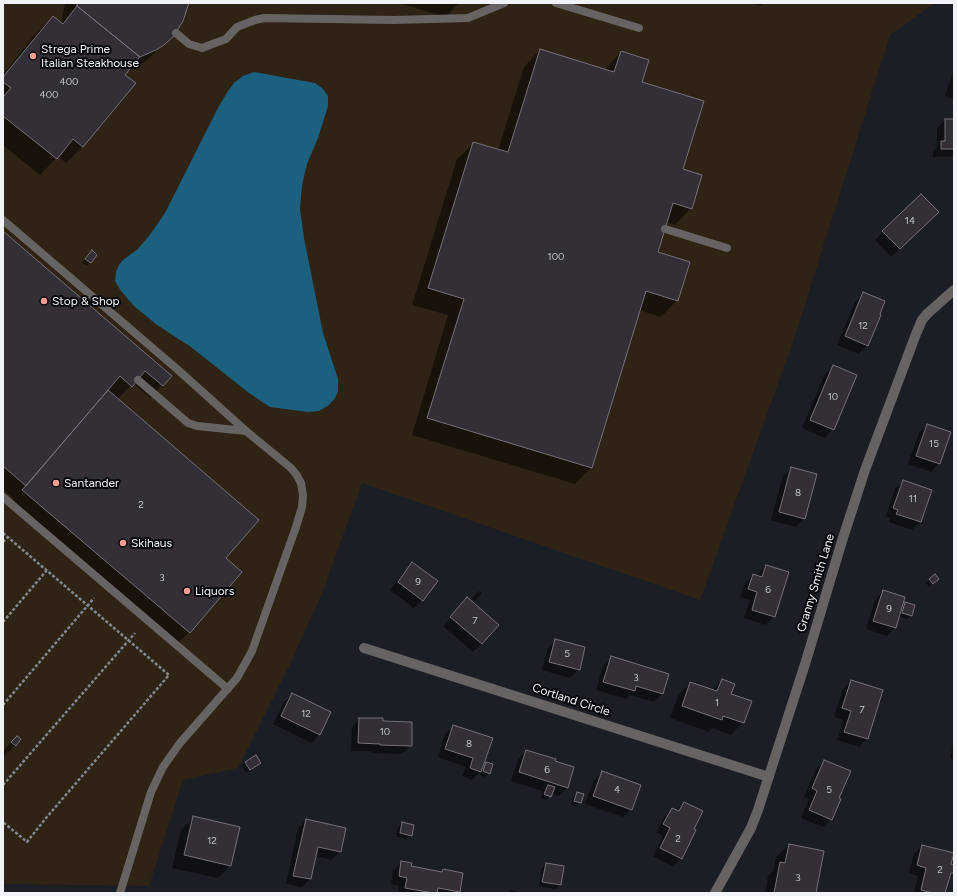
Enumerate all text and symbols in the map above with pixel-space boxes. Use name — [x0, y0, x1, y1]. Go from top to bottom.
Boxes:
place label: Strega Prime Italian Steakhouse — [41, 42, 139, 70]
marker: Strega Prime Italian Steakhouse — [28, 51, 38, 61]
house number: 400 — [59, 76, 79, 88]
house number: 400 — [39, 89, 59, 101]
house number: 14 — [905, 215, 915, 227]
house number: 100 — [548, 251, 564, 263]
place label: Stop & Shop — [52, 294, 120, 308]
marker: Stop & Shop — [39, 296, 49, 306]
house number: 12 — [858, 320, 868, 332]
house number: 10 — [828, 391, 838, 403]
house number: 15 — [929, 438, 939, 450]
place label: Santander — [64, 476, 119, 490]
marker: Santander — [51, 478, 61, 488]
house number: 8 — [795, 487, 801, 499]
house number: 11 — [909, 493, 917, 505]
house number: 2 — [138, 499, 144, 511]
street label: Granny Smith Lane — [794, 532, 838, 634]
place label: Skihaus — [131, 536, 172, 550]
marker: Skihaus — [118, 538, 128, 548]
house number: 3 — [159, 572, 165, 584]
house number: 9 — [415, 576, 421, 588]
place label: Liquors — [195, 584, 234, 598]
house number: 6 — [765, 584, 771, 596]
marker: Liquors — [182, 586, 192, 596]
house number: 9 — [886, 603, 892, 615]
house number: 7 — [472, 615, 478, 627]
house number: 5 — [564, 648, 570, 660]
house number: 3 — [633, 672, 639, 684]
street label: Cortland Circle — [530, 681, 612, 719]
house number: 1 — [715, 697, 719, 709]
house number: 7 — [859, 704, 865, 716]
house number: 12 — [301, 708, 311, 720]
house number: 10 — [380, 726, 390, 738]
house number: 8 — [466, 738, 472, 750]
house number: 6 — [544, 764, 550, 776]
house number: 4 — [614, 784, 620, 796]
house number: 5 — [826, 784, 832, 796]
house number: 2 — [675, 833, 681, 845]
house number: 12 — [207, 835, 217, 847]
house number: 2 — [937, 864, 943, 876]
house number: 3 — [795, 872, 801, 884]

